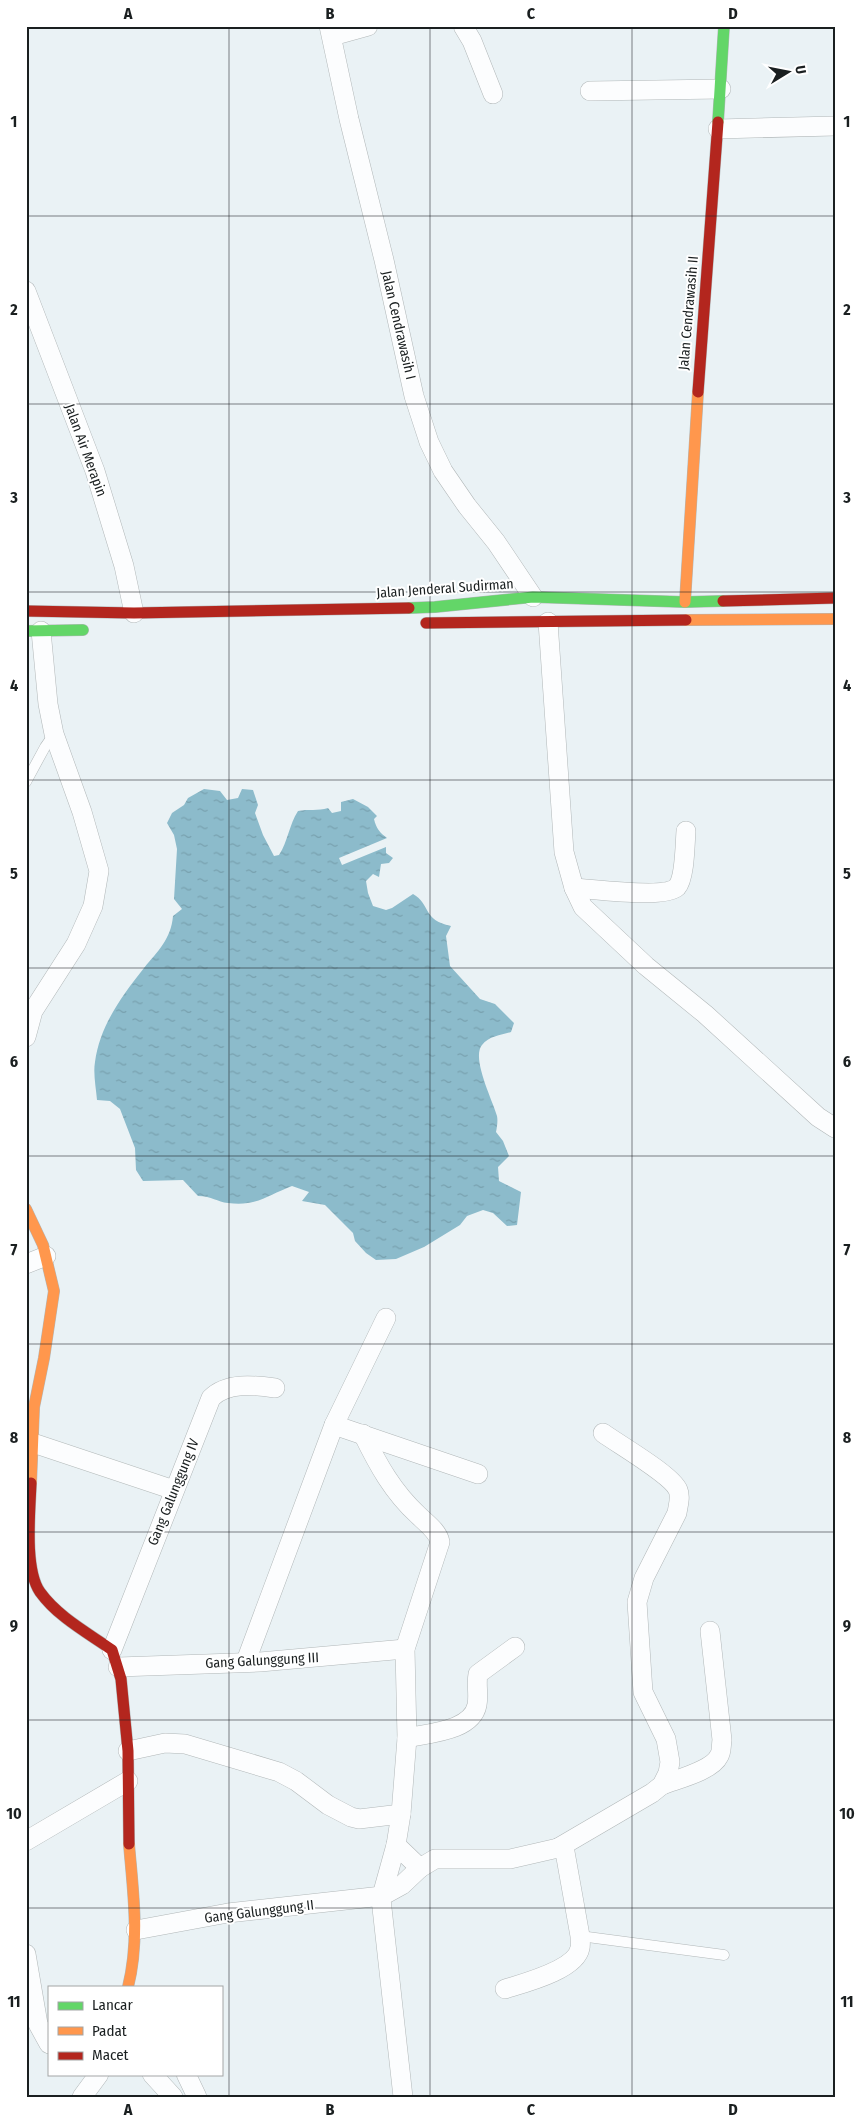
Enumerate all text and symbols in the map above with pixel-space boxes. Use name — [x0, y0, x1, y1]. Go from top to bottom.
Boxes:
text: A — [123, 4, 133, 23]
text: B — [326, 4, 335, 23]
text: C — [527, 4, 536, 23]
text: D — [728, 4, 738, 23]
north arrow — [764, 48, 814, 98]
text: U — [791, 64, 809, 75]
text: 1 — [11, 112, 17, 131]
text: 1 — [844, 112, 850, 131]
street label: Jalan Cendrawasih II — [675, 255, 702, 371]
street label: Jalan Cendrawasih I — [378, 269, 419, 381]
text: 2 — [9, 300, 18, 319]
text: 2 — [842, 300, 851, 319]
street label: Jalan Air Merapin — [61, 402, 110, 499]
text: 3 — [9, 488, 18, 507]
text: 3 — [842, 488, 851, 507]
street label: Jalan Jenderal Sudirman — [376, 575, 514, 602]
text: 4 — [10, 676, 18, 695]
text: 4 — [843, 676, 851, 695]
text: 5 — [10, 864, 18, 883]
text: 5 — [843, 864, 851, 883]
text: 6 — [10, 1052, 18, 1071]
text: 6 — [843, 1052, 851, 1071]
text: 7 — [11, 1240, 18, 1259]
text: 7 — [844, 1240, 851, 1259]
text: 8 — [10, 1428, 19, 1447]
text: 8 — [843, 1428, 852, 1447]
street label: Gang Galunggung IV — [144, 1436, 203, 1548]
text: 9 — [10, 1616, 18, 1635]
text: 9 — [843, 1616, 851, 1635]
street label: Gang Galunggung III — [205, 1649, 319, 1672]
text: 10 — [6, 1804, 22, 1823]
text: 10 — [839, 1804, 855, 1823]
street label: Gang Galunggung II — [203, 1896, 315, 1927]
legend — [48, 1986, 222, 2076]
text: 11 — [7, 1992, 21, 2011]
text: 11 — [840, 1992, 854, 2011]
text: Lancar — [92, 1996, 133, 2014]
text: Padat — [92, 2022, 127, 2040]
text: Macet — [92, 2046, 129, 2064]
text: A — [123, 2100, 133, 2119]
text: B — [326, 2100, 335, 2119]
text: C — [527, 2100, 536, 2119]
text: D — [728, 2100, 738, 2119]

